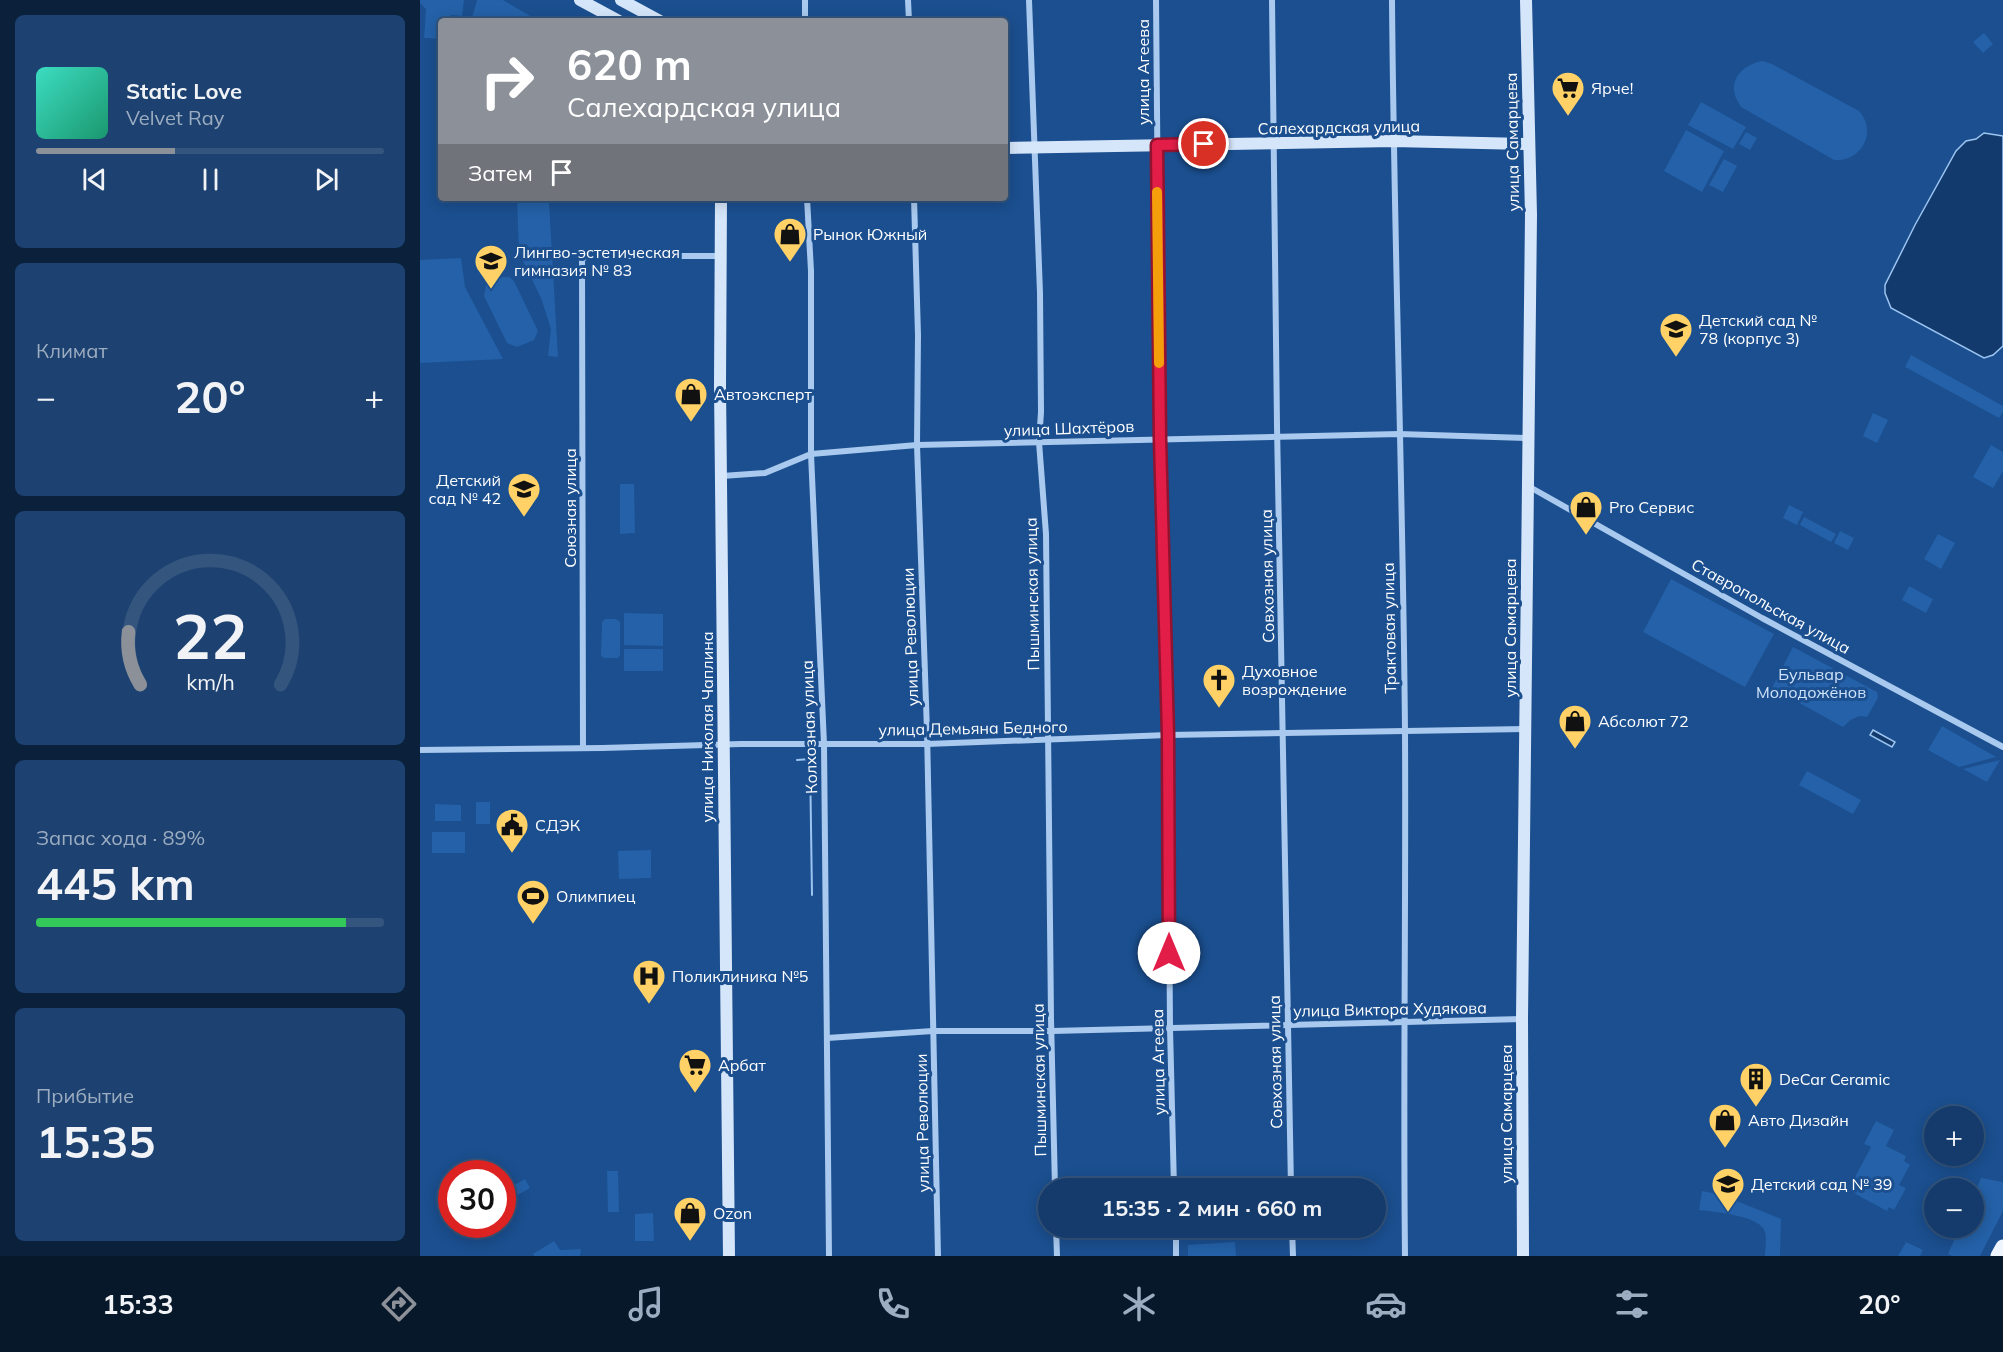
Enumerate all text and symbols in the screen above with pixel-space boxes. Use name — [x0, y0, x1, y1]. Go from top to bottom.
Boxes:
street label: улица Агеева — [1133, 19, 1153, 125]
text: 620 m — [567, 38, 692, 91]
icon: right — [468, 42, 546, 120]
supermarket icon: Ярче! — [1550, 70, 1586, 117]
street label: улица Самарцева — [1501, 72, 1523, 212]
text: Static Love — [126, 77, 242, 105]
place label: Ярче! — [1591, 78, 1633, 98]
text: Салехардская улица — [567, 90, 841, 124]
text: Velvet Ray — [126, 105, 224, 130]
street label: Салехардская улица — [1258, 116, 1420, 138]
pin — [1178, 118, 1229, 169]
icon: arrive — [1187, 127, 1220, 160]
icon: arrive — [545, 156, 578, 189]
text: Затем — [468, 159, 533, 187]
icon: previous — [78, 163, 111, 196]
icon: pause — [194, 163, 227, 196]
icon: next — [310, 163, 343, 196]
shop icon: Рынок Южный — [772, 216, 808, 263]
place label: Рынок Южный — [813, 224, 927, 244]
place label: Лингво-эстетическая гимназия № 83 — [514, 242, 680, 280]
school or university icon: Лингво-эстетическая гимназия № 83 — [473, 243, 509, 290]
place label: Детский сад № 78 (корпус 3) — [1699, 310, 1818, 348]
school or university icon: Детский сад № 78 (корпус 3) — [1658, 311, 1694, 358]
text: Климат — [36, 338, 108, 363]
text: 20° — [174, 368, 246, 424]
text: − — [36, 376, 56, 417]
text: + — [364, 376, 384, 417]
shop icon: Автоэксперт — [673, 376, 709, 423]
place label: Автоэксперт — [714, 384, 813, 404]
street label: улица Шахтёров — [1003, 416, 1135, 440]
street label: Союзная улица — [560, 448, 580, 568]
place label: Детский сад № 42 — [429, 470, 501, 508]
school or university icon: Детский сад № 42 — [506, 471, 542, 518]
shop icon: Pro Сервис — [1568, 489, 1604, 536]
place label: Pro Сервис — [1609, 497, 1694, 517]
street label: Совхозная улица — [1256, 509, 1278, 643]
street label: Пышминская улица — [1021, 517, 1043, 671]
street label: Ставропольская улица — [1688, 554, 1854, 658]
street label: улица Самарцева — [1500, 559, 1520, 697]
street label: Трактовая улица — [1378, 562, 1400, 694]
street label: улица Революции — [898, 567, 922, 707]
text: 22 — [173, 596, 247, 675]
street label: улица Николая Чаплина — [697, 631, 717, 823]
street label: Колхозная улица — [797, 660, 821, 794]
place label: Духовное возрождение — [1242, 661, 1347, 699]
church icon: Духовное возрождение — [1201, 662, 1237, 709]
park label: Бульвар Молодожёнов — [1756, 664, 1866, 702]
text: km/h — [186, 668, 234, 695]
shop icon: Абсолют 72 — [1557, 703, 1593, 750]
place label: Абсолют 72 — [1598, 711, 1689, 731]
street label: улица Демьяна Бедного — [878, 716, 1068, 740]
public building icon: СДЭК — [494, 807, 530, 854]
place label: СДЭК — [535, 815, 581, 835]
text: Запас хода · 89% — [36, 825, 205, 850]
text: 445 km — [36, 855, 195, 911]
sports icon: Олимпиец — [515, 878, 551, 925]
place label: Олимпиец — [556, 886, 636, 906]
position arrow — [1137, 921, 1201, 985]
hospital icon: Поликлиника №5 — [631, 958, 667, 1005]
place label: Поликлиника №5 — [672, 966, 808, 986]
street label: Совхозная улица — [1264, 995, 1286, 1129]
street label: улица Виктора Худякова — [1293, 997, 1487, 1021]
street label: Пышминская улица — [1028, 1003, 1050, 1157]
street label: улица Агеева — [1147, 1009, 1169, 1115]
street label: улица Самарцева — [1496, 1045, 1516, 1183]
supermarket icon: Арбат — [677, 1047, 713, 1094]
street label: улица Революции — [911, 1053, 933, 1193]
place label: Арбат — [718, 1055, 767, 1075]
building icon: DeCar Ceramic — [1738, 1061, 1774, 1108]
place label: DeCar Ceramic — [1779, 1069, 1890, 1089]
text: Прибытие — [36, 1083, 134, 1108]
shop icon: Авто Дизайн — [1707, 1102, 1743, 1149]
map controls — [1924, 1106, 1984, 1238]
button: + — [1924, 1106, 1984, 1166]
place label: Авто Дизайн — [1748, 1110, 1849, 1130]
text: 15:35 — [36, 1113, 155, 1169]
speed limit sign: 30 — [438, 1160, 516, 1238]
school or university icon: Детский сад № 39 — [1710, 1166, 1746, 1213]
place label: Детский сад № 39 — [1751, 1174, 1892, 1194]
button: − — [1924, 1178, 1984, 1238]
text: 15:35 · 2 мин · 660 m — [1102, 1194, 1322, 1222]
shop icon: Ozon — [672, 1195, 708, 1242]
place label: Ozon — [713, 1203, 752, 1223]
icon: directions — [378, 1283, 420, 1325]
icon: music — [625, 1283, 667, 1325]
icon: phone — [872, 1283, 914, 1325]
icon: climate — [1118, 1283, 1160, 1325]
icon: car — [1365, 1283, 1407, 1325]
icon: filters — [1611, 1283, 1653, 1325]
text: 15:33 — [102, 1287, 174, 1321]
text: 20° — [1858, 1287, 1901, 1321]

